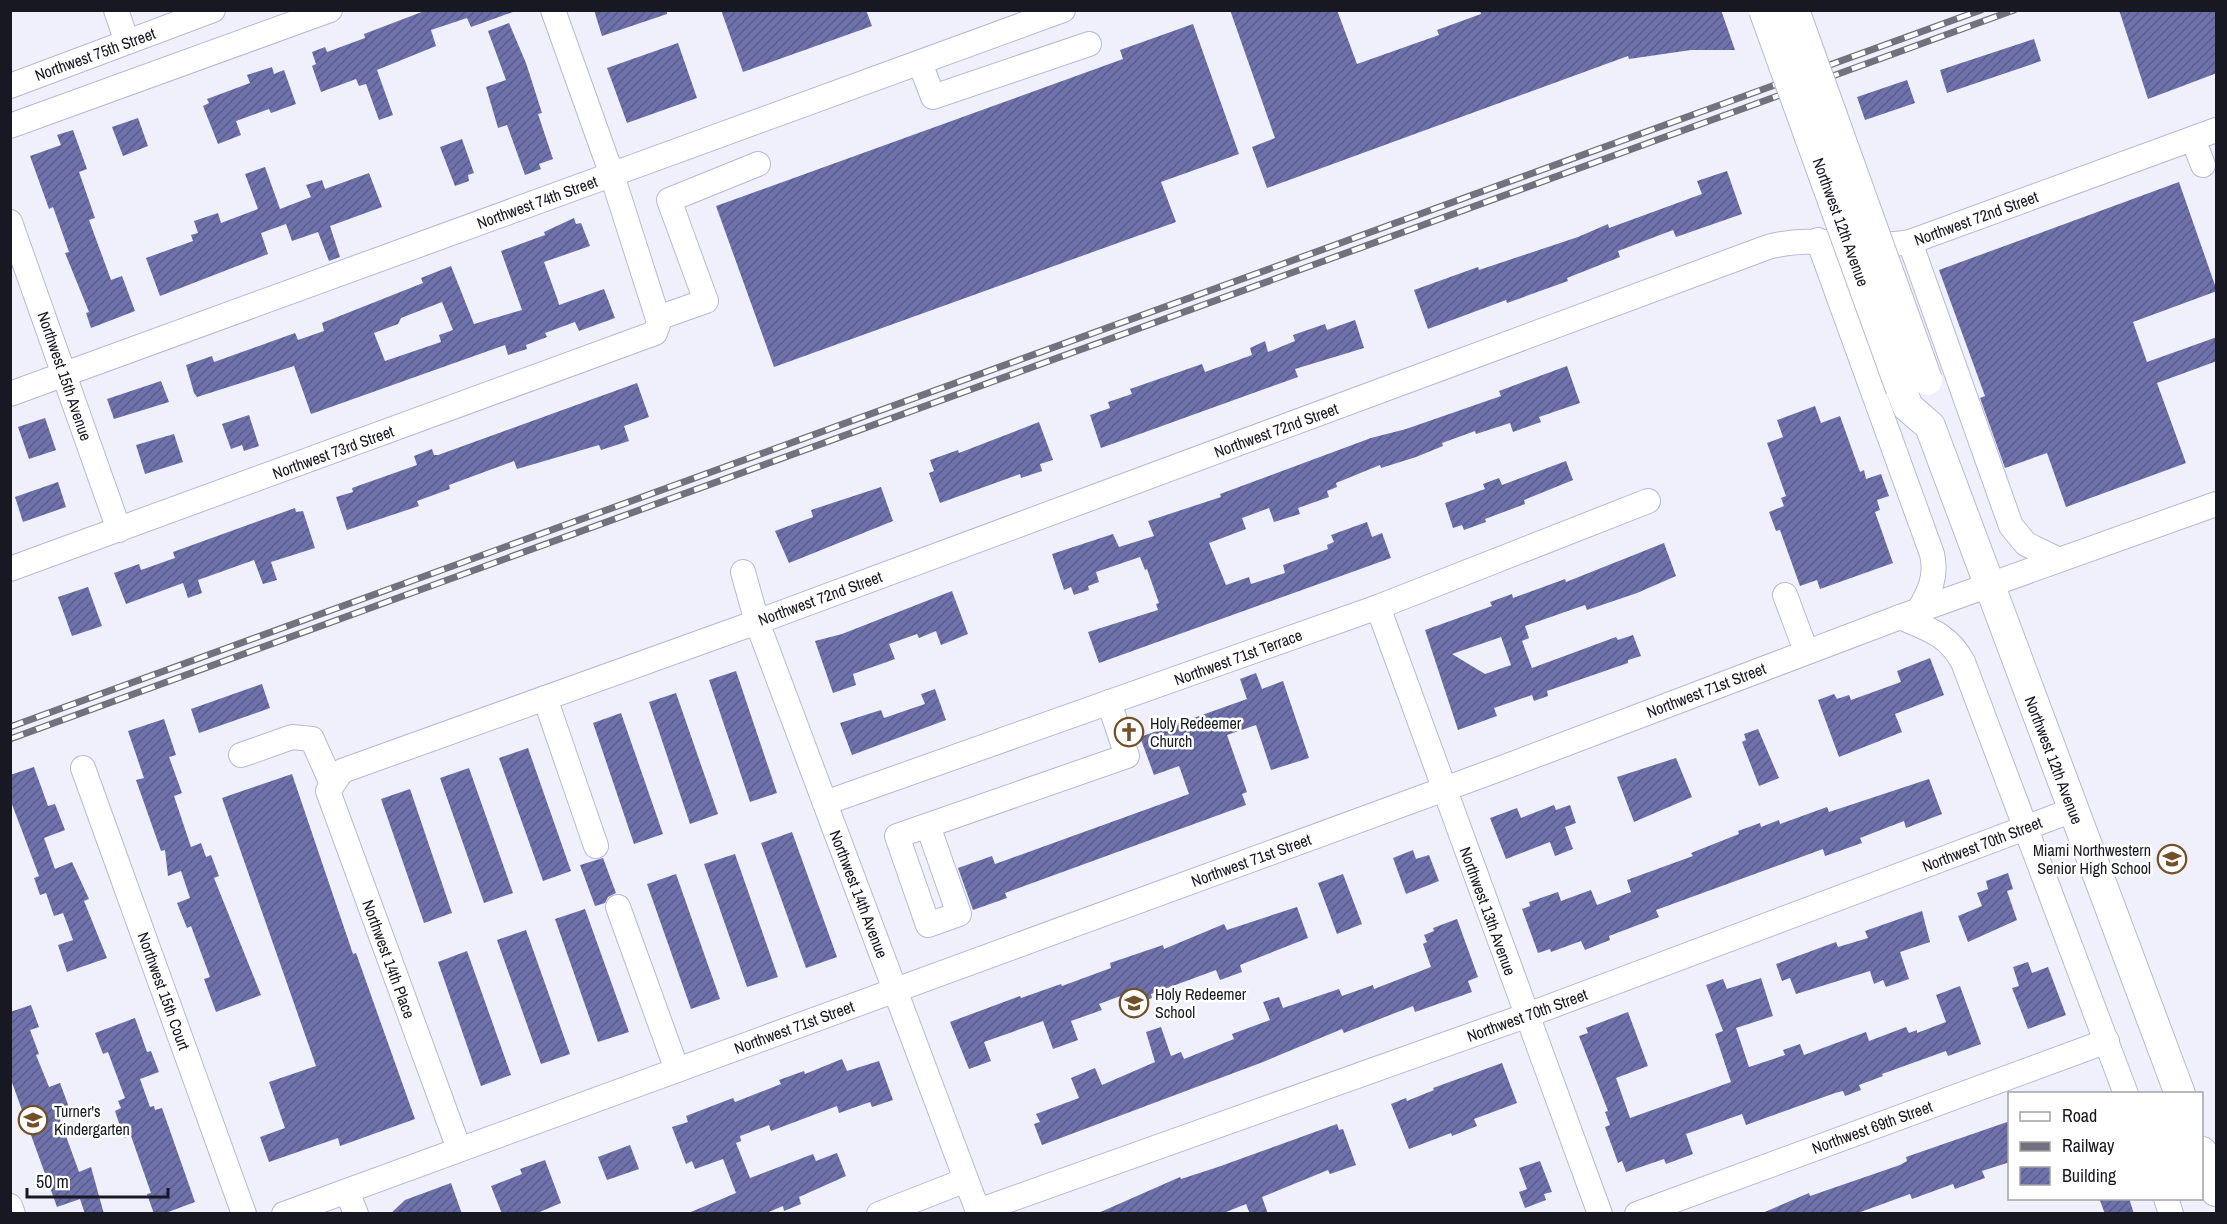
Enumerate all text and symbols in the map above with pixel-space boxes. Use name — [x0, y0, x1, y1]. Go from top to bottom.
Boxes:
street label: Northwest 75th Street — [32, 22, 159, 86]
street label: Northwest 12th Avenue — [1807, 155, 1875, 289]
street label: Northwest 74th Street — [474, 170, 601, 234]
street label: Northwest 72nd Street — [1911, 185, 2041, 251]
street label: Northwest 15th Avenue — [33, 308, 97, 444]
street label: Northwest 72nd Street — [1211, 397, 1341, 463]
street label: Northwest 73rd Street — [269, 420, 397, 484]
street label: Northwest 72nd Street — [755, 565, 885, 631]
street label: Northwest 71st Terrace — [1171, 624, 1305, 690]
street label: Northwest 71st Street — [1643, 657, 1769, 723]
street label: Northwest 12th Avenue — [2019, 693, 2089, 827]
place label: Holy Redeemer Church — [1150, 712, 1242, 752]
church icon: Holy Redeemer Church — [1113, 716, 1145, 748]
street label: Northwest 70th Street — [1919, 811, 2045, 877]
street label: Northwest 14th Avenue — [824, 827, 894, 961]
street label: Northwest 71st Street — [1188, 828, 1314, 892]
place label: Miami Northwestern Senior High School — [2033, 839, 2151, 879]
school or university icon: Miami Northwestern Senior High School — [2156, 843, 2188, 875]
street label: Northwest 13th Avenue — [1454, 844, 1522, 978]
street label: Northwest 14th Place — [357, 897, 421, 1021]
street label: Northwest 15th Court — [132, 929, 196, 1053]
place label: Holy Redeemer School — [1155, 983, 1247, 1023]
street label: Northwest 70th Street — [1464, 983, 1591, 1047]
school or university icon: Holy Redeemer School — [1118, 987, 1150, 1019]
street label: Northwest 71st Street — [731, 995, 857, 1059]
legend — [2008, 1092, 2203, 1200]
street label: Northwest 69th Street — [1809, 1095, 1936, 1159]
place label: Turner's Kindergarten — [54, 1100, 130, 1140]
text: Road — [2062, 1103, 2097, 1128]
school or university icon: Turner's Kindergarten — [17, 1104, 49, 1136]
text: Railway — [2062, 1133, 2115, 1158]
scale bar — [27, 1161, 168, 1199]
text: Building — [2062, 1163, 2117, 1188]
text: 50 m — [36, 1169, 69, 1194]

